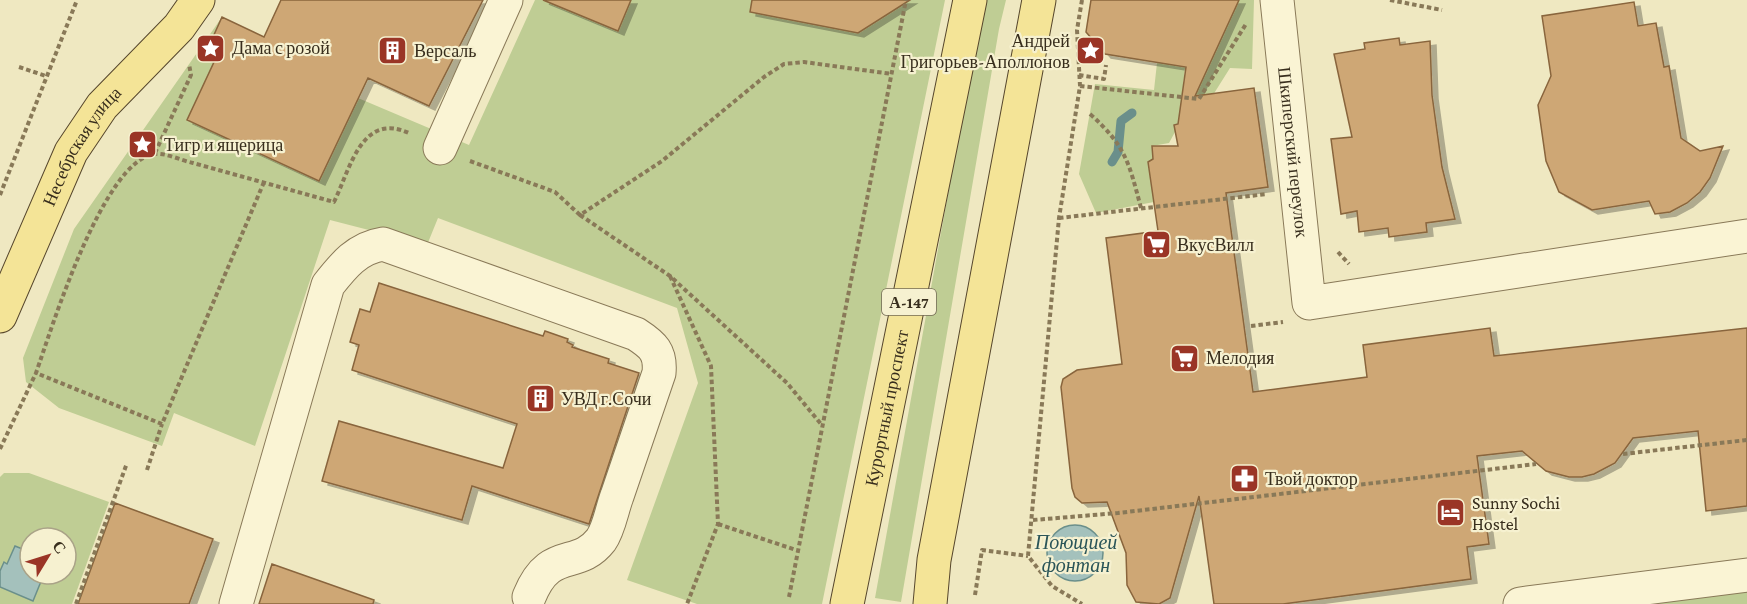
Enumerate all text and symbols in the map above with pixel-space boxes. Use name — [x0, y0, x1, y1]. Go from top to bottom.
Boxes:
place label: Андрей Григорьев-Аполлонов — [900, 31, 1070, 72]
place icon: Дама с розой — [195, 32, 227, 64]
building icon: Версаль — [377, 35, 409, 67]
place icon: Андрей Григорьев-Аполлонов — [1075, 35, 1107, 67]
place label: Дама с розой — [232, 38, 330, 58]
place label: Версаль — [414, 41, 477, 61]
street label: Шкиперский переулок — [1274, 66, 1312, 239]
street label: Несебрская улица — [39, 83, 125, 209]
place icon: Тигр и ящерица — [127, 129, 159, 161]
place label: Тигр и ящерица — [164, 135, 283, 155]
supermarket icon: ВкусВилл — [1140, 229, 1172, 261]
place label: ВкусВилл — [1177, 235, 1254, 255]
road number: А-147 — [882, 289, 936, 315]
street label: Курортный проспект — [861, 328, 913, 488]
supermarket icon: Мелодия — [1169, 342, 1201, 374]
place label: Мелодия — [1206, 348, 1274, 368]
building icon: УВД г.Сочи — [524, 383, 556, 415]
place label: УВД г.Сочи — [561, 389, 652, 409]
pharmacy icon: Твой доктор — [1228, 463, 1260, 495]
place label: Твой доктор — [1265, 469, 1358, 489]
place label: Sunny Sochi Hostel — [1472, 493, 1560, 534]
hotel icon: Sunny Sochi Hostel — [1435, 497, 1467, 529]
north arrow — [18, 526, 78, 586]
water label: Поющией фонтан — [1034, 531, 1117, 577]
text: С — [49, 537, 70, 557]

